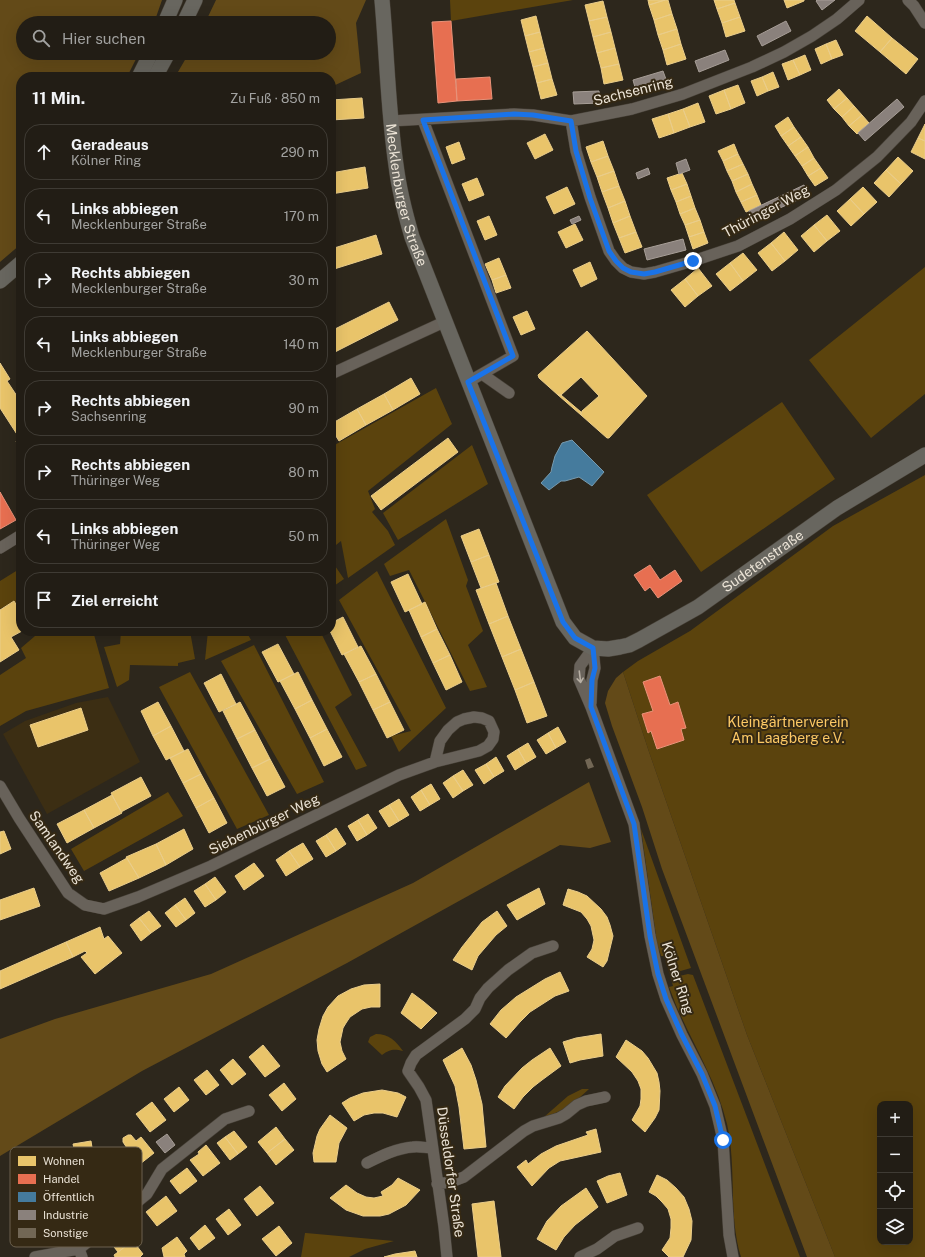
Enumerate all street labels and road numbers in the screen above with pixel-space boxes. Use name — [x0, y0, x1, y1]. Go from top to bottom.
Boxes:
street label: Sachsenring — [592, 73, 675, 109]
street label: Mecklenburger Straße — [383, 123, 431, 269]
street label: Thüringer Weg — [720, 181, 812, 241]
street label: Sudetenstraße — [719, 527, 806, 596]
street label: Siebenbürger Weg — [206, 790, 322, 858]
street label: Samlandweg — [26, 808, 88, 887]
street label: Kölner Ring — [659, 939, 697, 1017]
street label: Düsseldorfer Straße — [434, 1106, 468, 1238]

